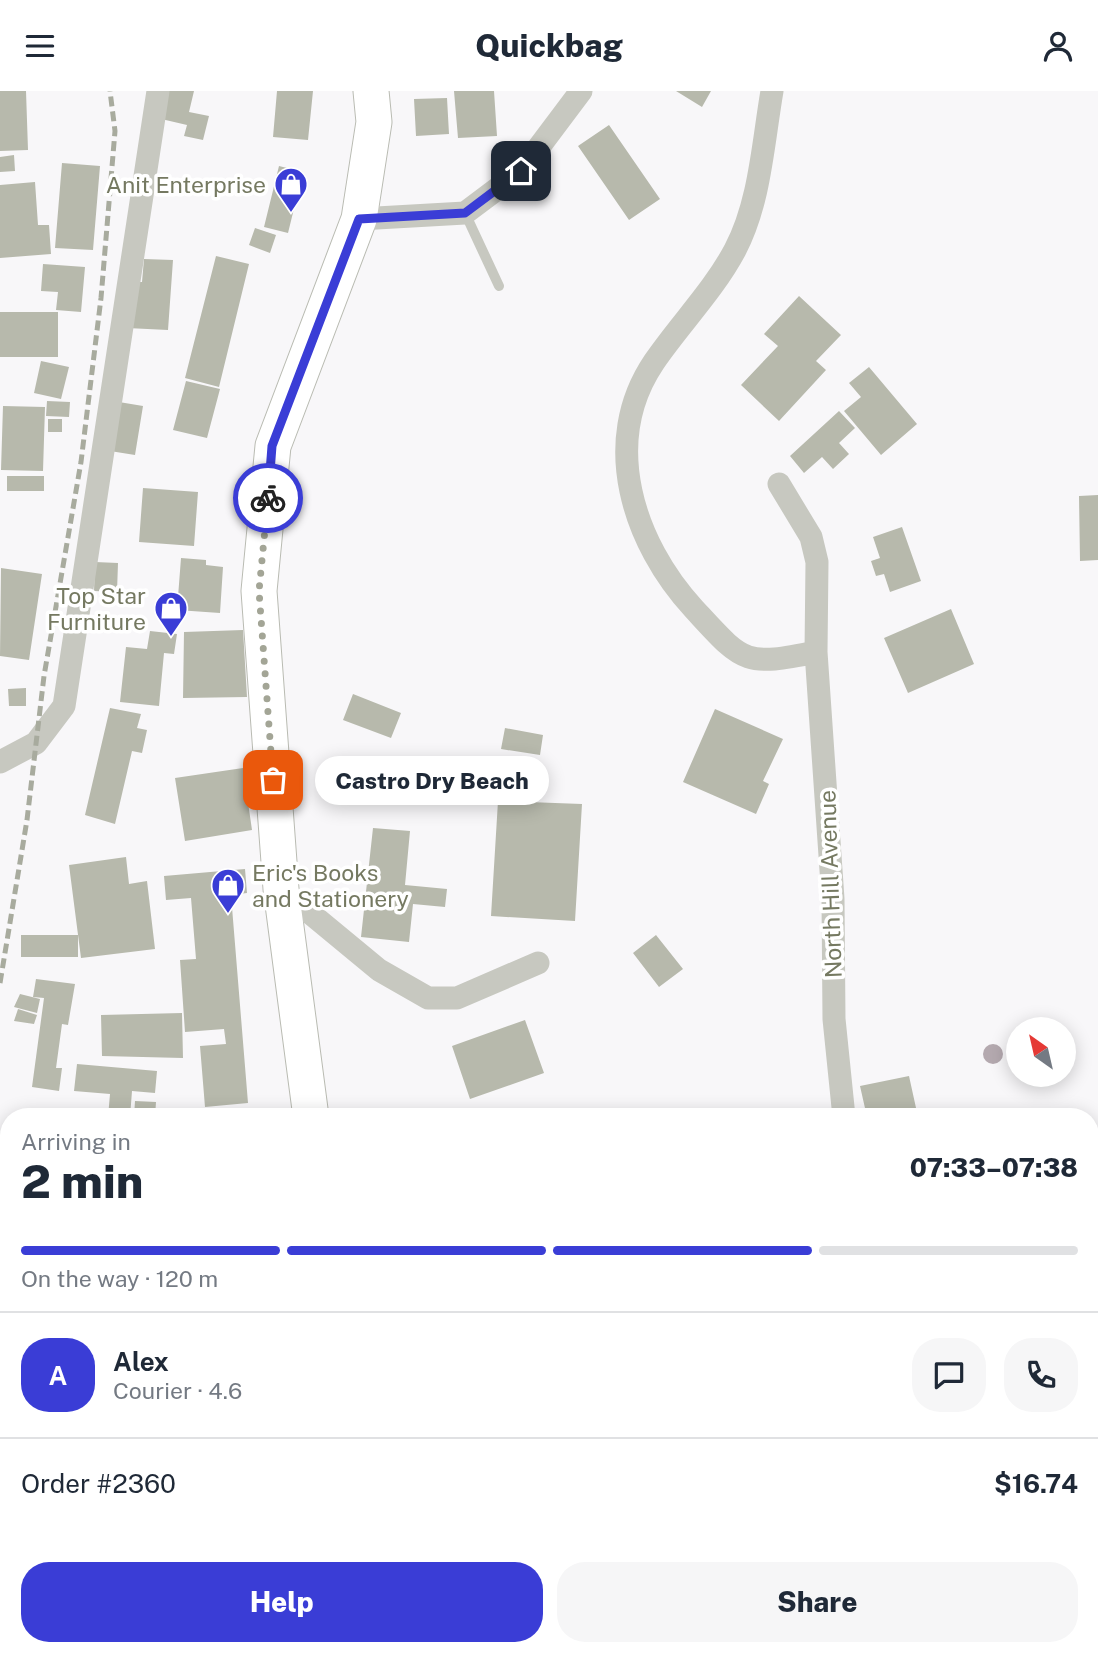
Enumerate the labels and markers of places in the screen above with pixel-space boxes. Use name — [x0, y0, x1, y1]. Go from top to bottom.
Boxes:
pin — [491, 141, 551, 201]
shop icon: Anit Enterprise — [272, 165, 310, 214]
place label: Anit Enterprise — [106, 171, 266, 198]
place label: Top Star Furniture — [47, 582, 146, 635]
shop icon: Top Star Furniture — [152, 589, 190, 638]
pin — [243, 750, 303, 810]
callout: Castro Dry Beach — [315, 755, 550, 805]
place label: Eric's Books and Stationery — [252, 859, 409, 912]
shop icon: Eric's Books and Stationery — [209, 866, 247, 915]

